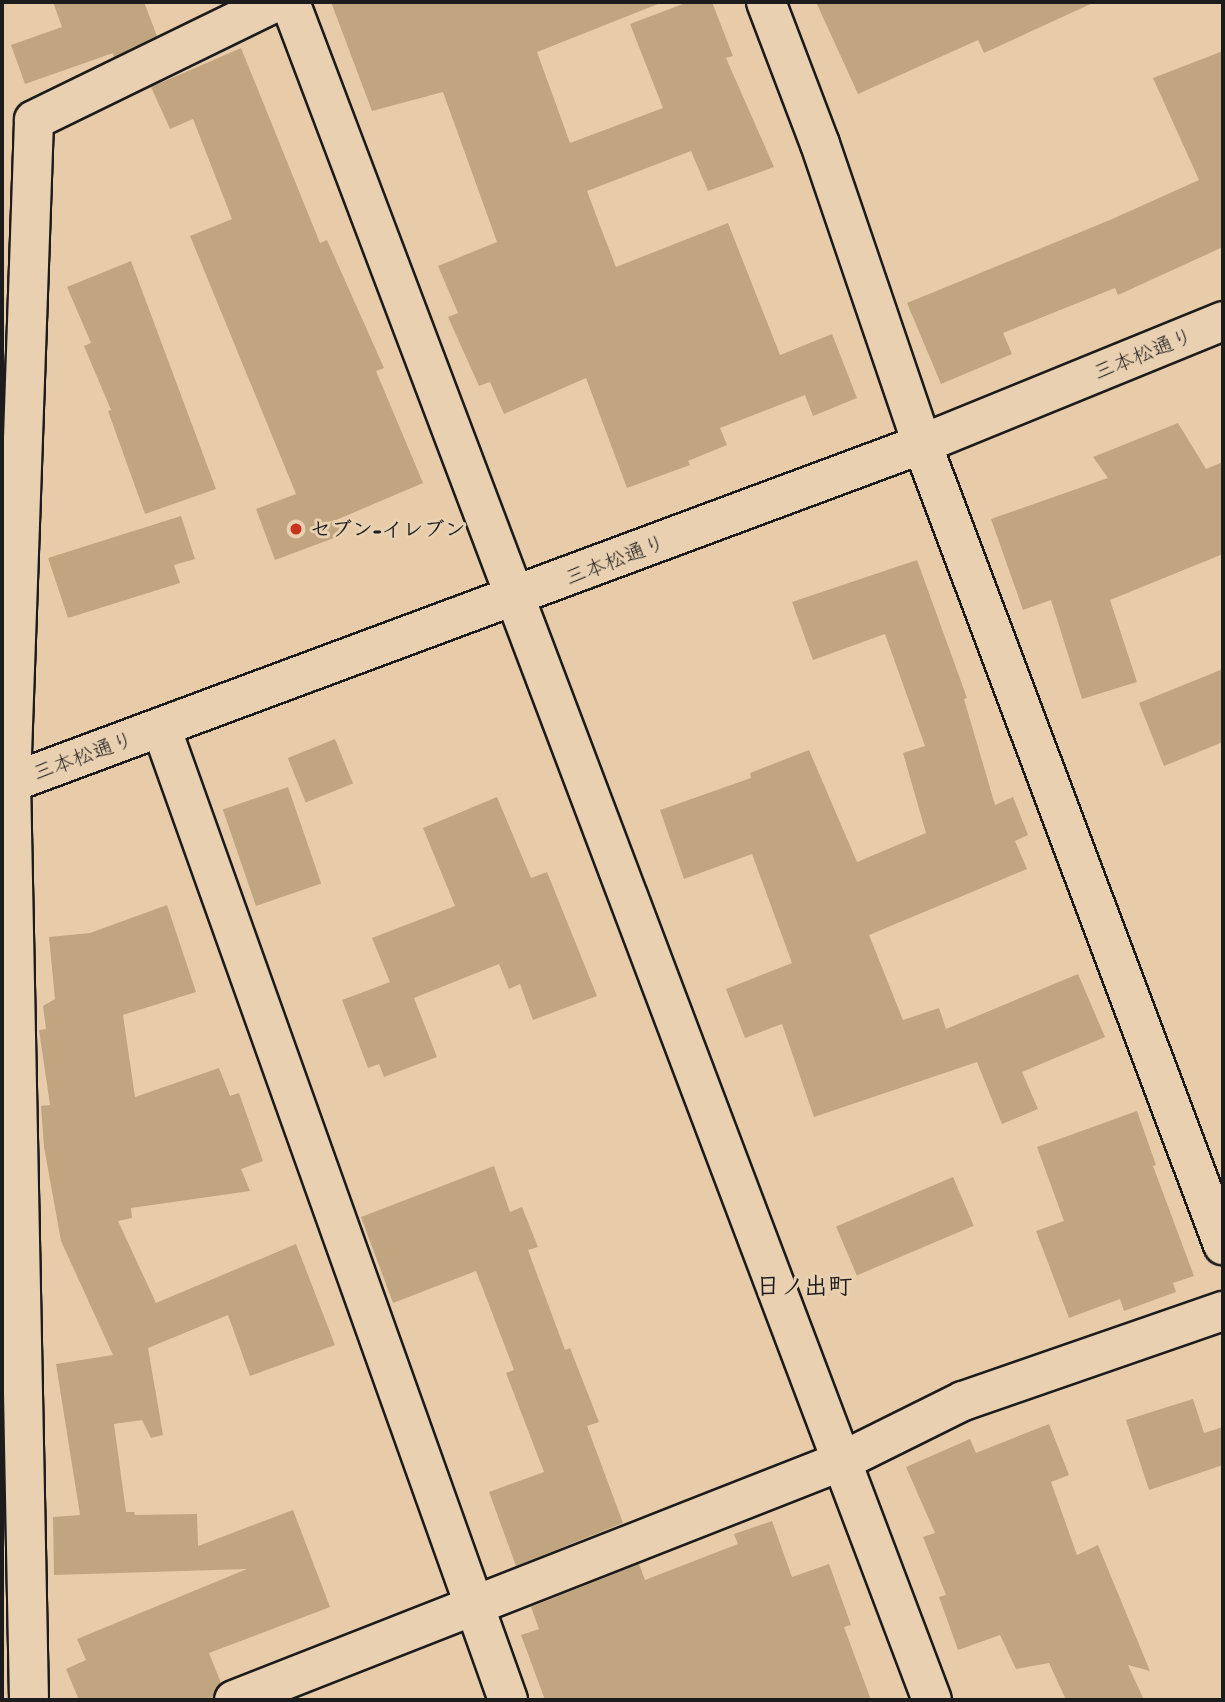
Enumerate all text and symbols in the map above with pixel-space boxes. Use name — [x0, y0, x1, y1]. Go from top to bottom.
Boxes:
street label: 三本松通り — [1090, 323, 1196, 385]
place label: セブン-イレブン — [310, 516, 465, 542]
marker: セブン-イレブン — [288, 521, 304, 537]
street label: 三本松通り — [561, 529, 669, 591]
street label: 三本松通り — [29, 726, 137, 786]
district label: 日ノ出町 — [756, 1272, 852, 1300]

